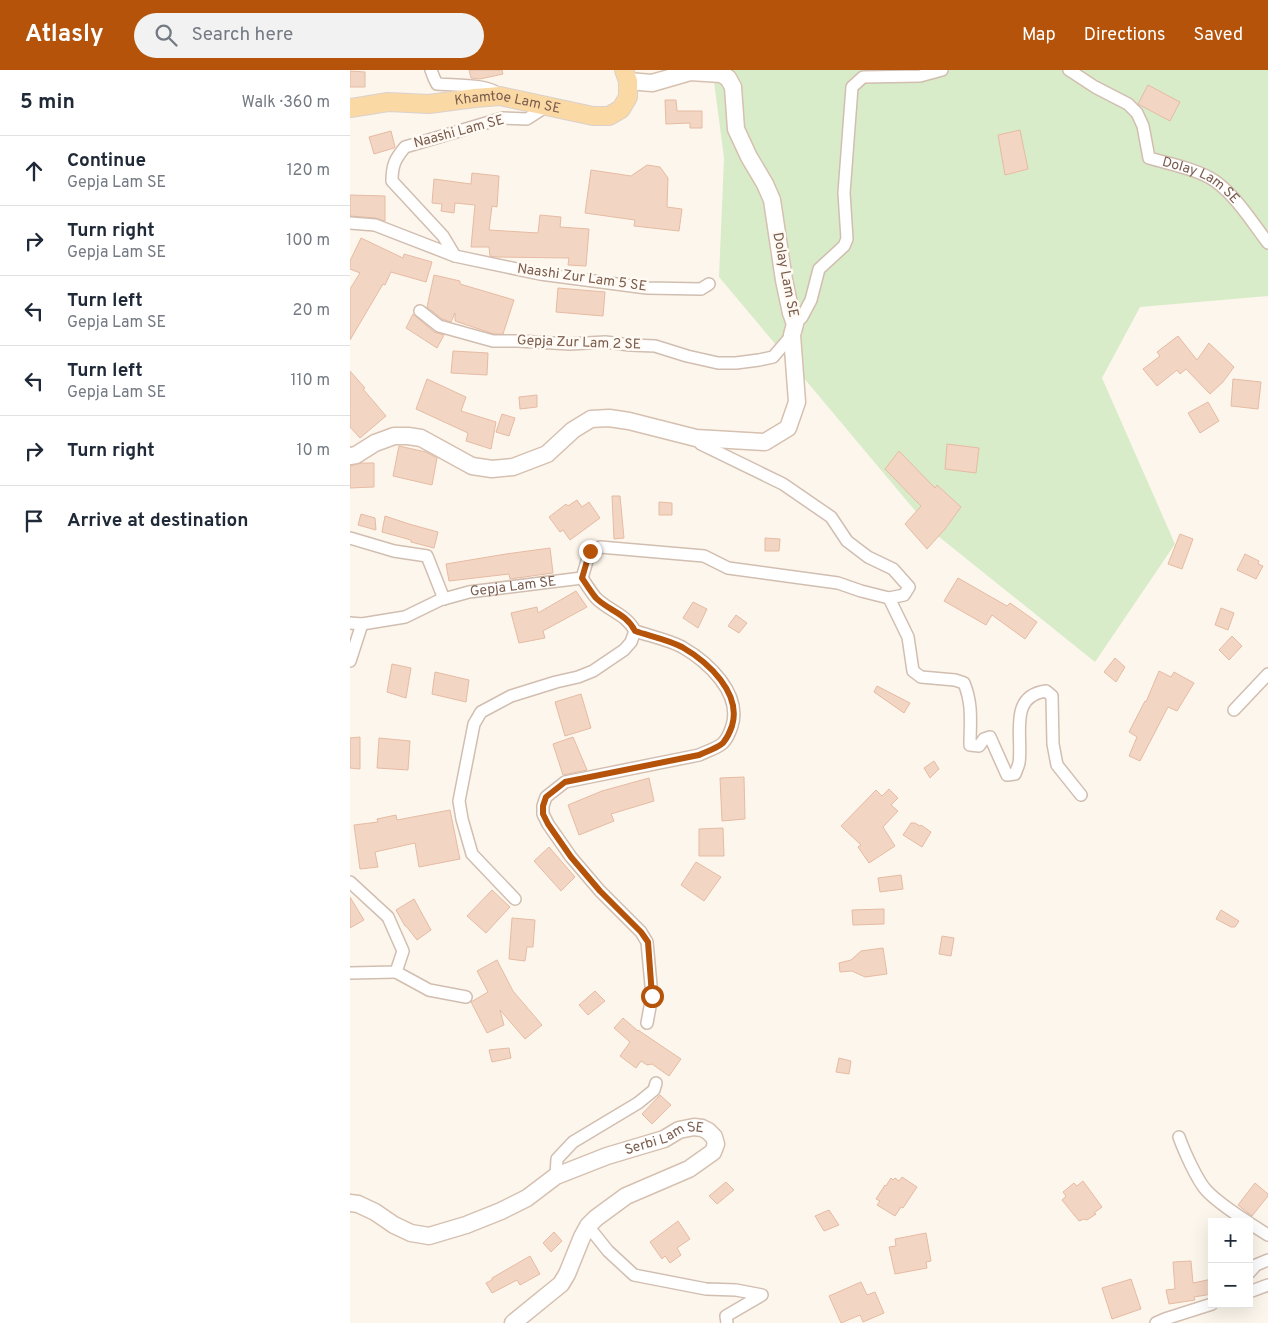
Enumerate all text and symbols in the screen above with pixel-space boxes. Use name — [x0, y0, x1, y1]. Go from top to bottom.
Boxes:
search box — [134, 13, 484, 58]
text: Atlasly — [25, 20, 104, 50]
icon: search — [152, 21, 180, 49]
text: Search here — [192, 23, 293, 47]
text: Map — [1022, 24, 1056, 47]
text: Directions — [1084, 24, 1166, 47]
text: Saved — [1194, 24, 1243, 47]
street label: Khamtoe Lam SE — [453, 87, 562, 117]
text: 5 min — [20, 89, 75, 116]
text: Walk · 360 m — [242, 93, 330, 113]
street label: Naashi Lam SE — [412, 112, 506, 152]
text: Continue — [67, 149, 146, 173]
street label: Dolay Lam SE — [1160, 153, 1243, 207]
icon: ahead — [20, 157, 48, 185]
text: 120 m — [287, 161, 330, 181]
text: Gepja Lam SE — [67, 173, 166, 193]
text: Turn right — [67, 219, 155, 243]
icon: right — [20, 227, 48, 255]
text: 100 m — [286, 231, 330, 251]
street label: Dolay Lam SE — [768, 231, 802, 319]
text: Gepja Lam SE — [67, 243, 166, 263]
street label: Naashi Zur Lam 5 SE — [516, 260, 648, 296]
text: Turn left — [67, 289, 143, 313]
icon: left — [20, 297, 48, 325]
text: 20 m — [293, 301, 330, 321]
text: Gepja Lam SE — [67, 313, 166, 333]
street label: Gepja Zur Lam 2 SE — [517, 332, 641, 354]
text: Turn left — [67, 359, 143, 383]
icon: left — [20, 367, 48, 395]
text: 110 m — [290, 371, 330, 391]
text: Gepja Lam SE — [67, 383, 166, 403]
icon: right — [20, 437, 48, 465]
text: Turn right — [67, 439, 155, 463]
text: 10 m — [296, 441, 330, 461]
icon: arrive — [20, 507, 48, 535]
text: Arrive at destination — [67, 509, 248, 533]
route end — [579, 540, 602, 563]
street label: Gepja Lam SE — [469, 573, 557, 600]
route start — [641, 985, 664, 1008]
street label: Serbi Lam SE — [623, 1118, 705, 1159]
map controls — [1208, 1218, 1253, 1308]
button: + — [1208, 1218, 1253, 1263]
button: − — [1208, 1263, 1253, 1308]

